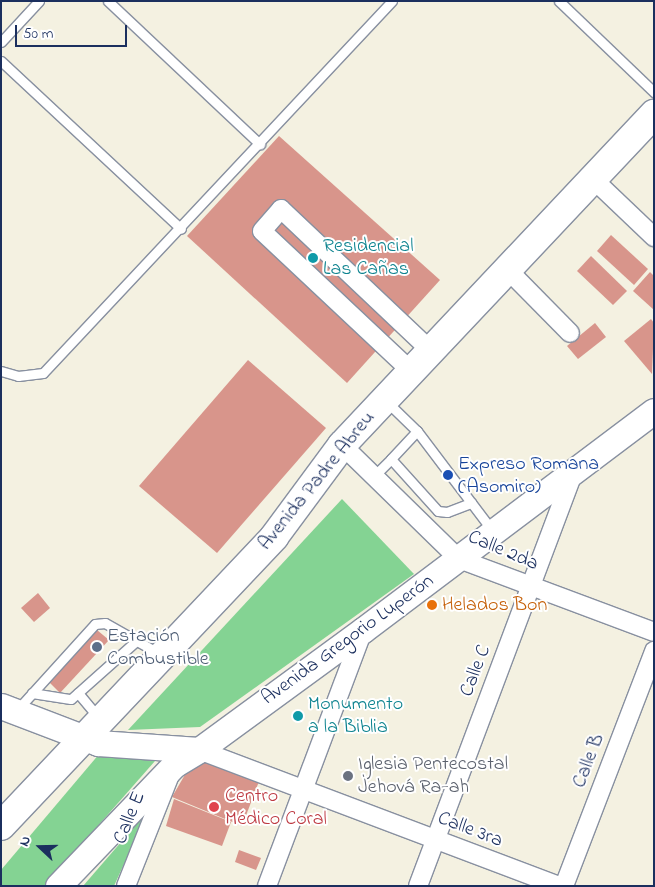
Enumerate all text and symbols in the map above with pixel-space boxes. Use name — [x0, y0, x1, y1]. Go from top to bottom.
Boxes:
scale bar — [18, 15, 130, 47]
text: 50 m — [23, 23, 53, 45]
place label: Residencial Las Cañas — [323, 235, 413, 282]
marker: Residencial Las Cañas — [307, 252, 319, 264]
street label: Avenida Padre Abreu — [254, 407, 380, 555]
place label: Expreso Romana (Asomiro) — [458, 452, 599, 499]
marker: Expreso Romana (Asomiro) — [442, 469, 454, 481]
street label: Calle 2da — [464, 525, 542, 577]
street label: Avenida Gregorio Luperón — [257, 569, 439, 711]
place label: Helados Bon — [442, 593, 547, 617]
marker: Helados Bon — [426, 599, 438, 611]
place label: Estación Combustible — [107, 624, 209, 671]
marker: Estación Combustible — [91, 641, 103, 653]
street label: Calle C — [455, 642, 497, 700]
place label: Monumento a la Biblia — [308, 692, 403, 739]
marker: Monumento a la Biblia — [292, 710, 304, 722]
street label: Calle B — [568, 731, 610, 791]
place label: Iglesia Pentecostal Jehová Ra-ah — [358, 752, 508, 799]
marker: Iglesia Pentecostal Jehová Ra-ah — [342, 770, 354, 782]
place label: Centro Médico Coral — [225, 784, 327, 831]
street label: Calle E — [109, 788, 151, 848]
marker: Centro Médico Coral — [207, 800, 221, 814]
street label: Calle 3ra — [434, 807, 506, 853]
north arrow — [15, 822, 65, 872]
text: N — [14, 833, 37, 850]

